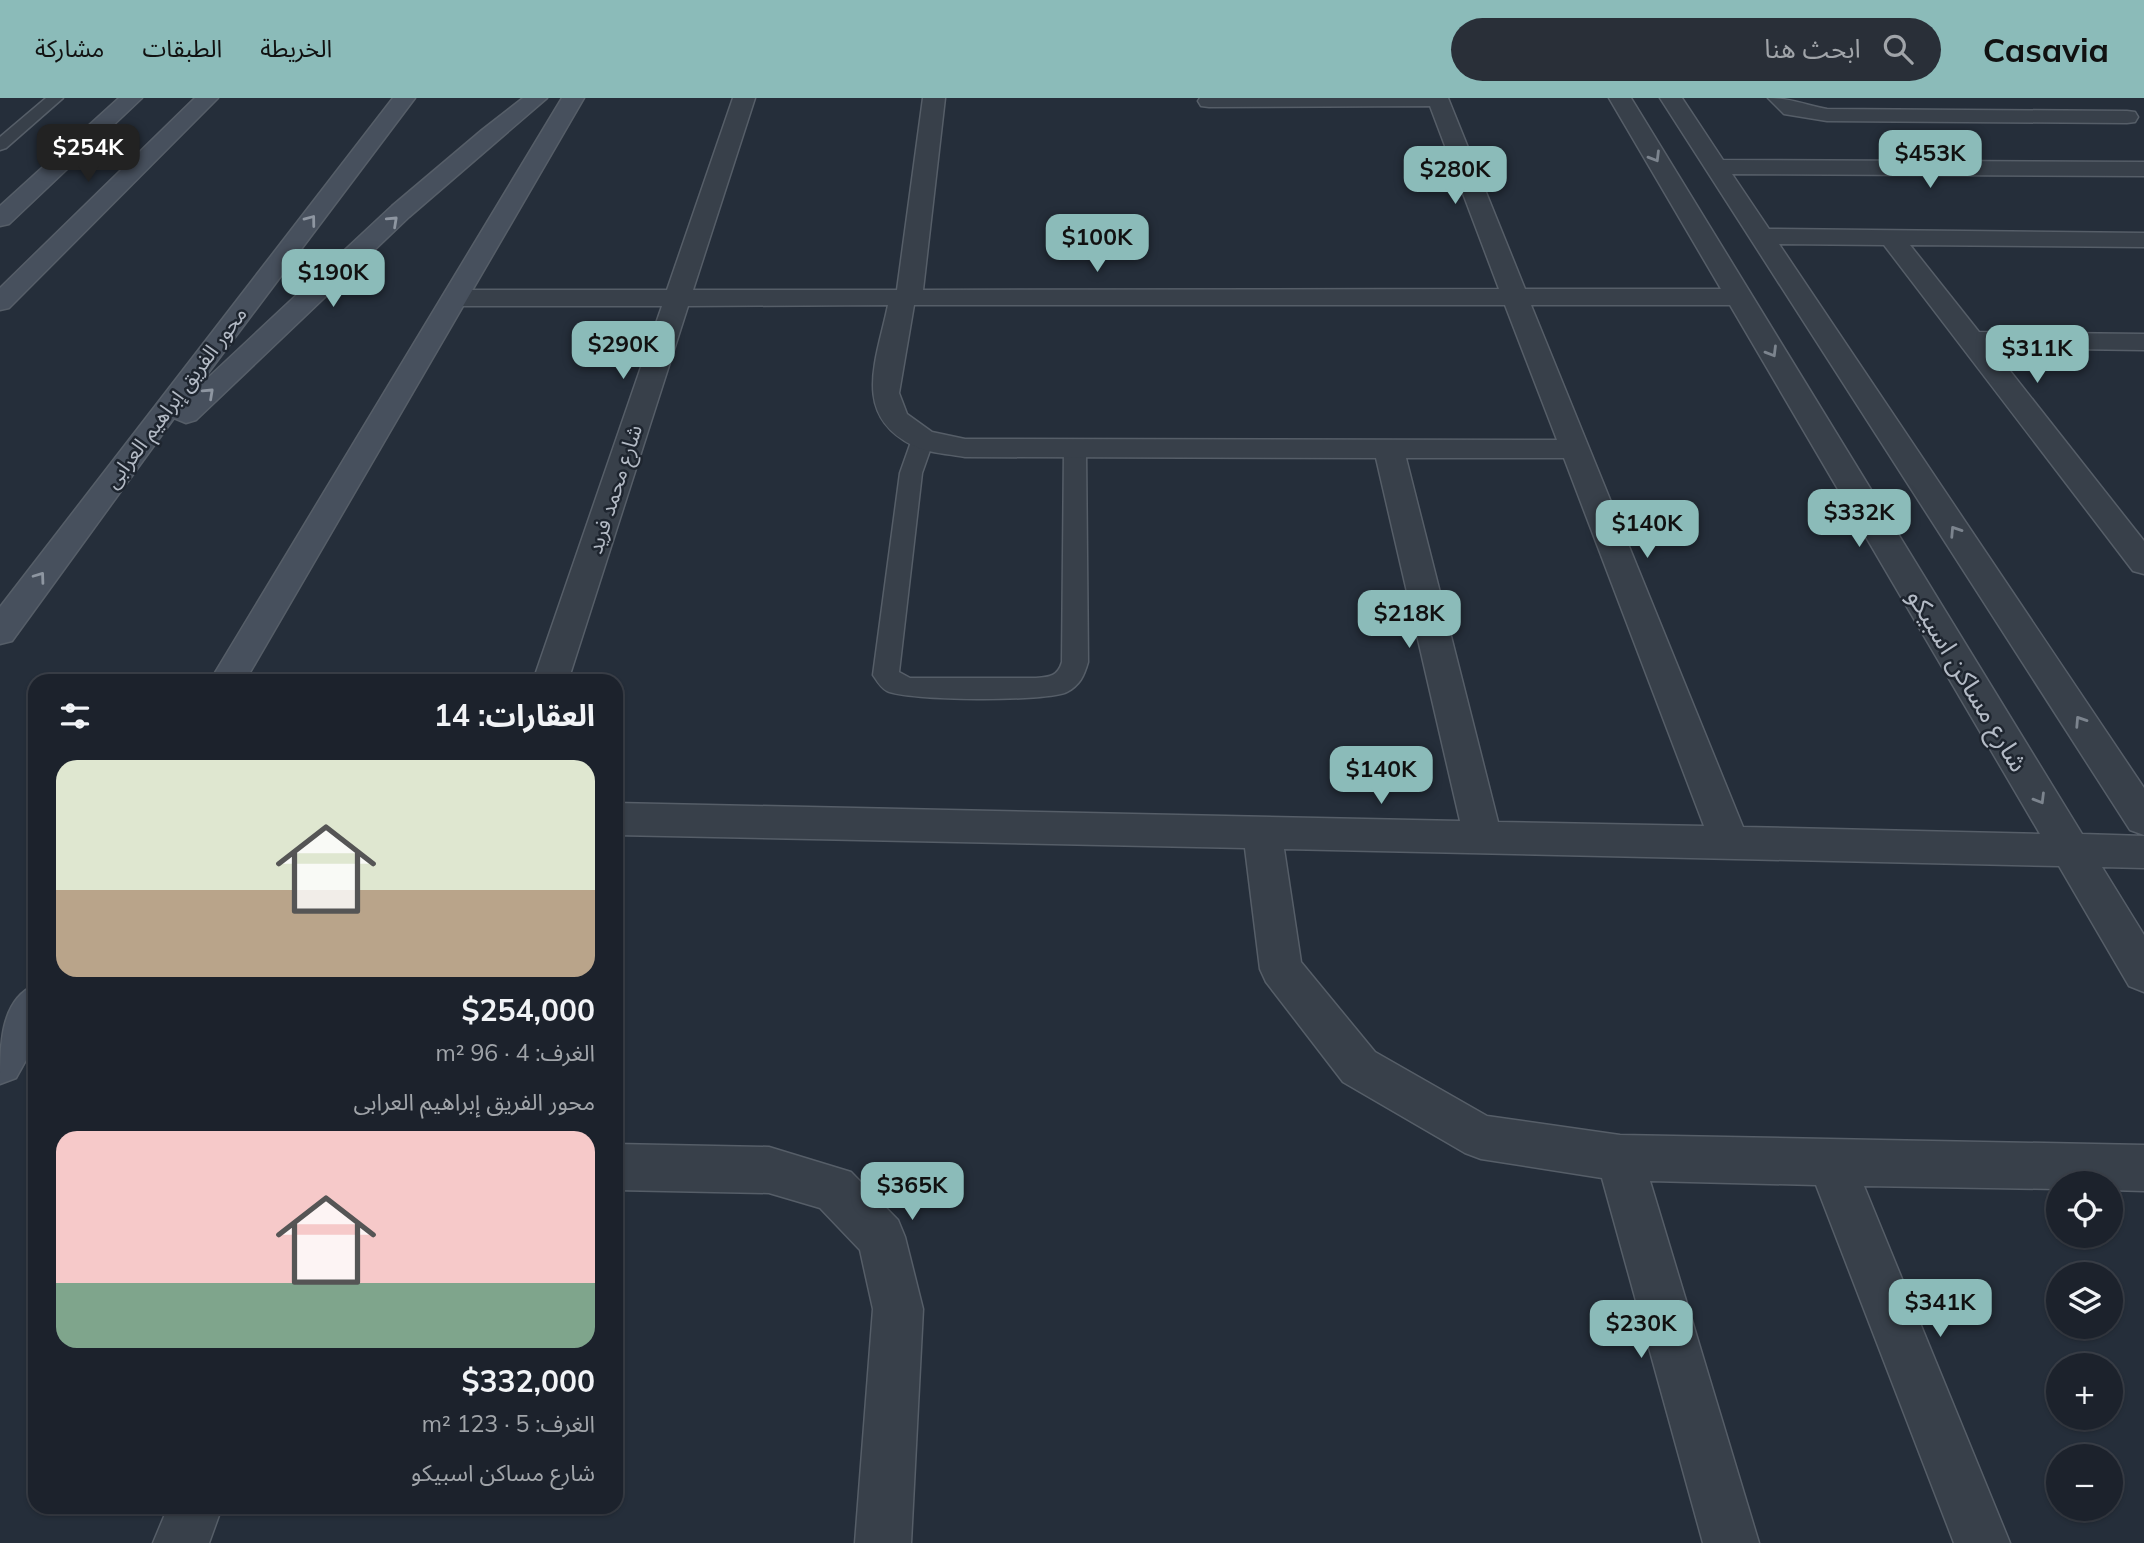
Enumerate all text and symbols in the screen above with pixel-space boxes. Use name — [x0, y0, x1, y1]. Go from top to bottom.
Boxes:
search box — [1451, 18, 1941, 81]
text: Casavia — [1983, 29, 2109, 70]
icon: search — [1879, 30, 1917, 68]
text: ابحث هنا — [1764, 32, 1861, 65]
text: مشاركة — [35, 33, 104, 63]
text: الطبقات — [142, 33, 222, 63]
text: الخريطة — [260, 33, 332, 63]
pin: $254K — [39, 125, 137, 184]
pin: $453K — [1881, 130, 1979, 190]
text: $254K — [53, 132, 123, 161]
text: $453K — [1895, 138, 1965, 167]
pin: $280K — [1406, 146, 1504, 206]
one-way arrow — [1647, 149, 1660, 162]
text: $280K — [1420, 154, 1490, 183]
pin: $100K — [1048, 214, 1146, 274]
one-way arrow — [303, 215, 315, 227]
one-way arrow — [385, 216, 398, 229]
text: $100K — [1062, 222, 1132, 251]
pin: $190K — [284, 250, 382, 309]
text: $190K — [298, 257, 368, 286]
street label: محور الفريق إبراهيم العرابى — [98, 301, 254, 495]
pin: $290K — [574, 322, 672, 381]
pin: $311K — [1988, 326, 2086, 385]
text: $290K — [588, 329, 658, 358]
text: $311K — [2002, 333, 2072, 362]
one-way arrow — [1764, 344, 1777, 357]
one-way arrow — [201, 388, 214, 401]
street label: شارع محمد فريد — [581, 421, 650, 558]
pin: $332K — [1810, 490, 1908, 549]
text: $332K — [1824, 497, 1894, 526]
pin: $140K — [1598, 500, 1696, 560]
text: $140K — [1612, 508, 1682, 537]
one-way arrow — [1951, 526, 1963, 539]
one-way arrow — [32, 572, 45, 584]
street label: شارع مساكن اسبيكو — [1898, 582, 2036, 779]
pin: $218K — [1360, 590, 1458, 650]
text: $218K — [1374, 598, 1444, 627]
text: العقارات: 14 — [434, 696, 595, 734]
icon: filters — [56, 697, 94, 735]
one-way arrow — [2075, 716, 2088, 729]
pin: $140K — [1332, 746, 1430, 806]
text: $140K — [1346, 754, 1416, 783]
one-way arrow — [2031, 792, 2044, 805]
icon: home — [263, 806, 389, 932]
text: $254,000 — [462, 991, 595, 1029]
text: الغرف: 4 · 96 m² — [436, 1038, 595, 1067]
text: محور الفريق إبراهيم العرابى — [353, 1087, 595, 1116]
pin: $365K — [863, 1162, 961, 1222]
text: $365K — [877, 1170, 947, 1199]
map controls — [2046, 1171, 2123, 1521]
button: locate — [2046, 1171, 2123, 1248]
icon: home — [263, 1177, 389, 1303]
button: layers — [2046, 1262, 2123, 1339]
pin: $341K — [1891, 1280, 1989, 1339]
text: $341K — [1905, 1287, 1975, 1316]
pin: $230K — [1592, 1300, 1690, 1360]
text: $230K — [1606, 1308, 1676, 1337]
button: + — [2046, 1353, 2123, 1430]
text: $332,000 — [462, 1362, 595, 1400]
text: الغرف: 5 · 123 m² — [422, 1409, 595, 1438]
button: − — [2046, 1444, 2123, 1521]
text: شارع مساكن اسبيكو — [411, 1458, 595, 1487]

